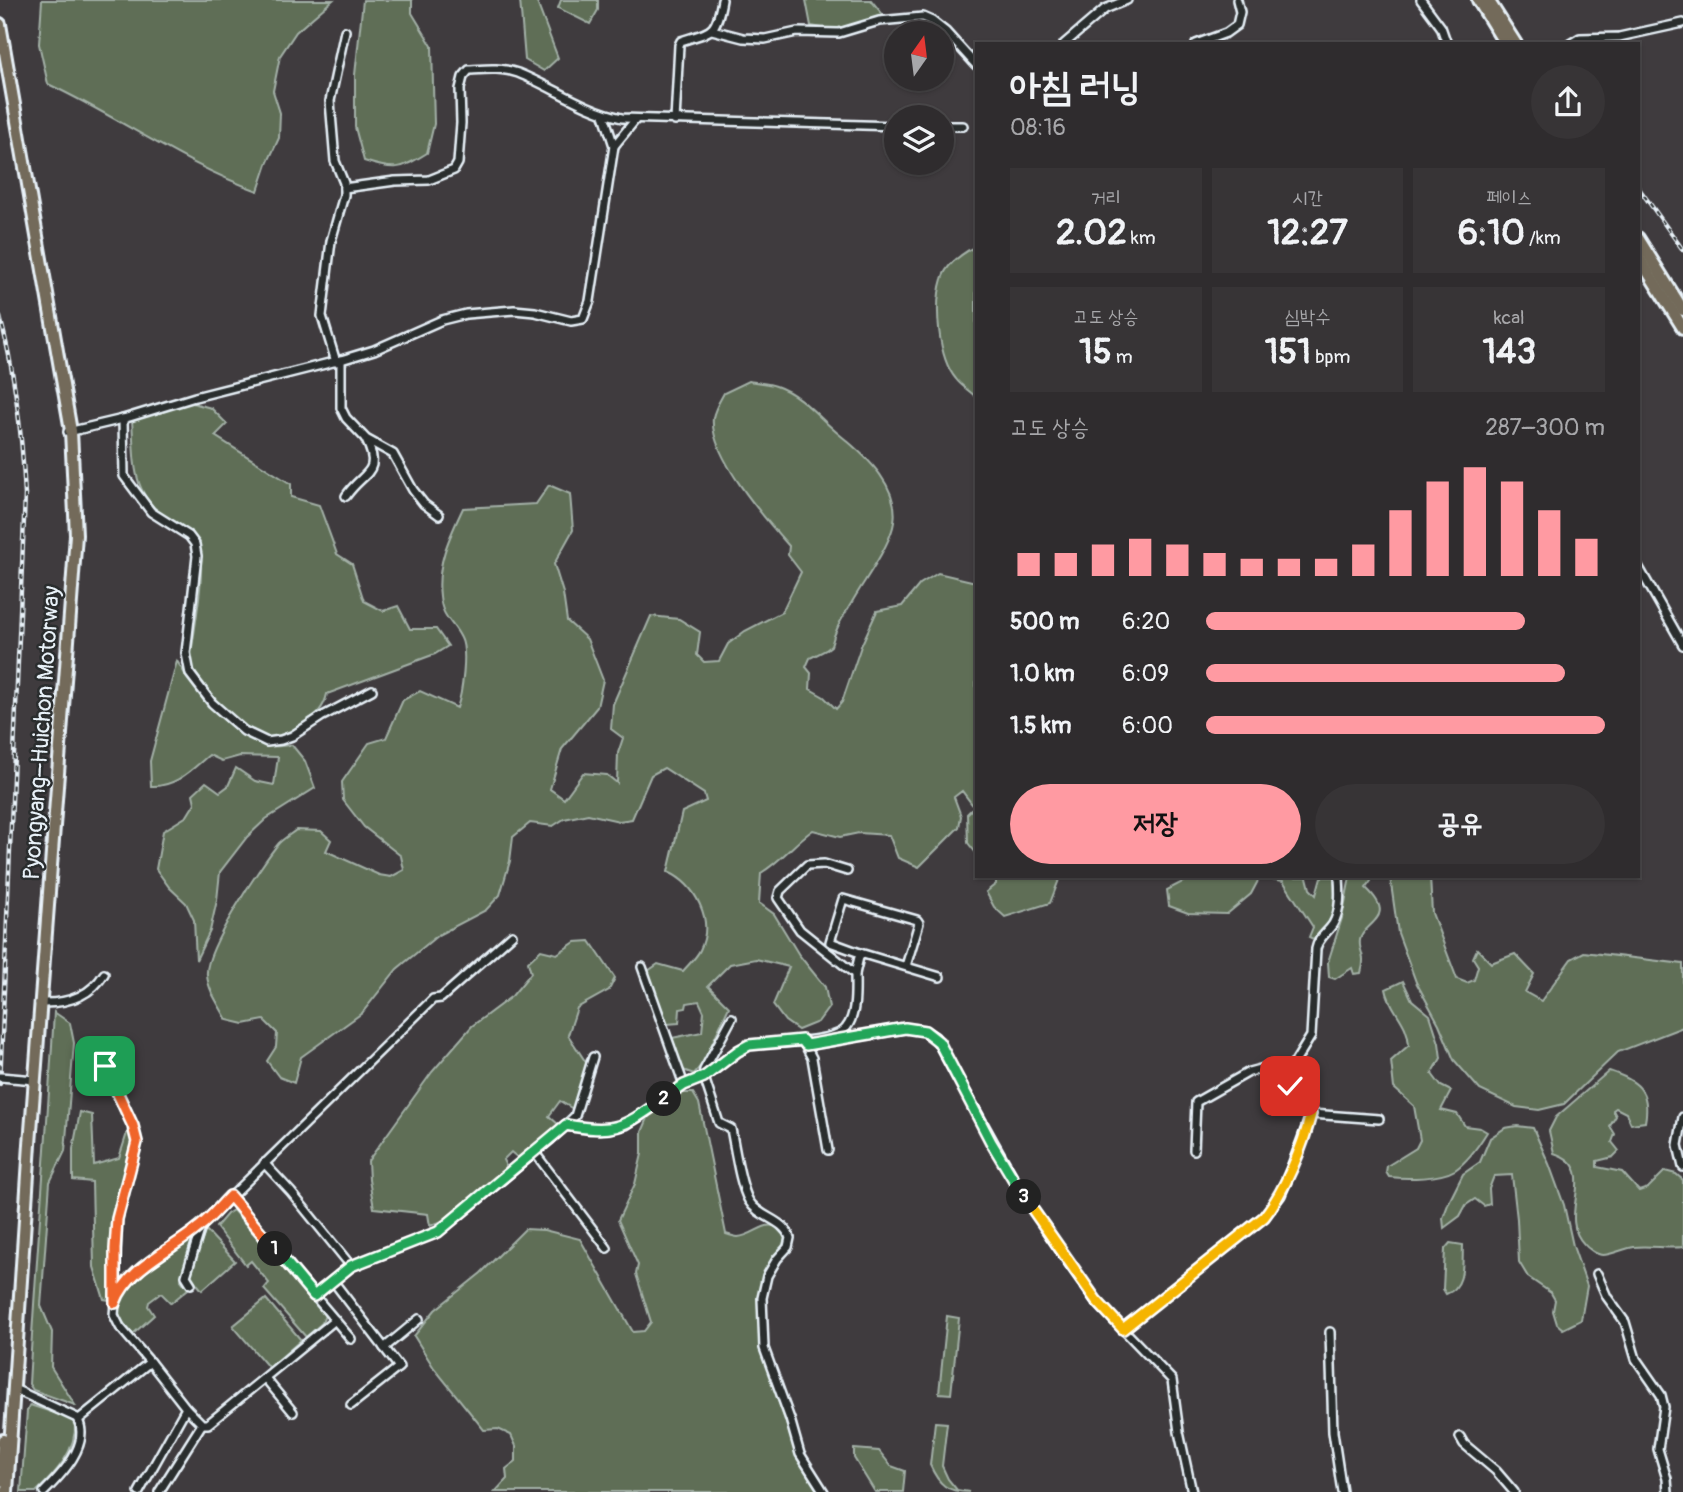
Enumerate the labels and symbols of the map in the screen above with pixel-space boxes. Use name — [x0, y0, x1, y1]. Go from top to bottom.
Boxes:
north arrow — [884, 21, 954, 91]
street label: Pyongyang–Huichon Motorway — [17, 585, 66, 881]
pin — [75, 1036, 135, 1096]
pin — [1260, 1056, 1320, 1116]
pin: 2 — [646, 1082, 682, 1116]
pin: 3 — [1006, 1180, 1042, 1214]
pin: 1 — [258, 1232, 292, 1266]

